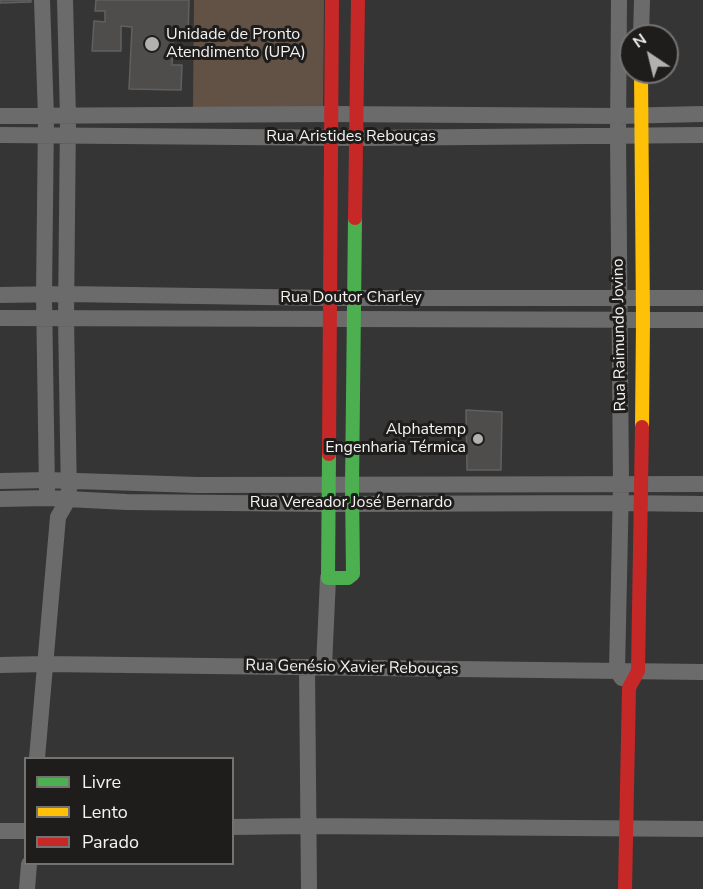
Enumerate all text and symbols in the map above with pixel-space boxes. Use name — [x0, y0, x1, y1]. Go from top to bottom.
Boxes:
north arrow — [619, 24, 679, 84]
place label: Unidade de Pronto Atendimento (UPA) — [166, 25, 306, 63]
text: N — [629, 28, 651, 53]
marker: Unidade de Pronto Atendimento (UPA) — [143, 35, 161, 53]
street label: Rua Aristides Rebouças — [266, 127, 436, 147]
street label: Rua Raimundo Jovino — [609, 258, 631, 412]
street label: Rua Doutor Charley — [280, 288, 422, 308]
place label: Alphatemp Engenharia Térmica — [325, 420, 466, 458]
marker: Alphatemp Engenharia Térmica — [471, 432, 485, 446]
street label: Rua Vereador José Bernardo — [250, 493, 452, 513]
street label: Rua Genésio Xavier Rebouças — [245, 657, 459, 679]
legend — [24, 757, 234, 865]
text: Livre — [82, 770, 121, 794]
text: Lento — [82, 800, 128, 824]
text: Parado — [82, 830, 139, 854]

